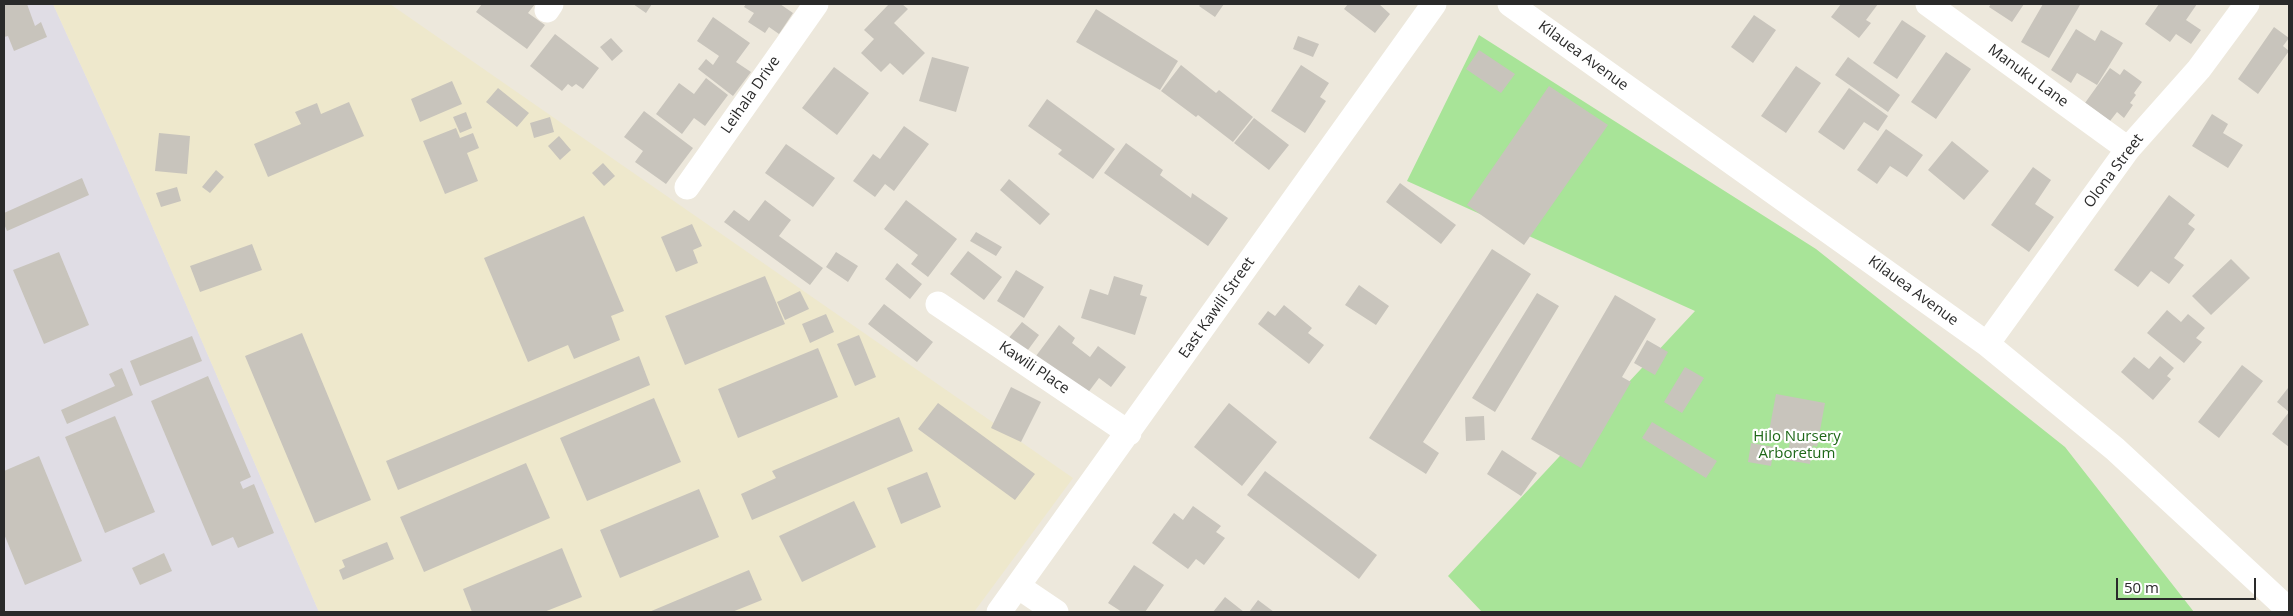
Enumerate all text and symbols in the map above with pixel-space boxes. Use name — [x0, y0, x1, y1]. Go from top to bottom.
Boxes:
street label: Kilauea Avenue — [1534, 17, 1632, 95]
street label: Manuku Lane — [1984, 41, 2072, 111]
street label: Leihala Drive — [718, 53, 784, 137]
street label: Olona Street — [2080, 131, 2148, 211]
street label: Kilauea Avenue — [1864, 252, 1962, 330]
street label: East Kawili Street — [1175, 254, 1259, 362]
street label: Kawili Place — [995, 338, 1073, 398]
park label: Hilo Nursery Arboretum — [1753, 428, 1841, 463]
scale bar — [2118, 568, 2258, 600]
text: 50 m — [2124, 577, 2159, 597]

